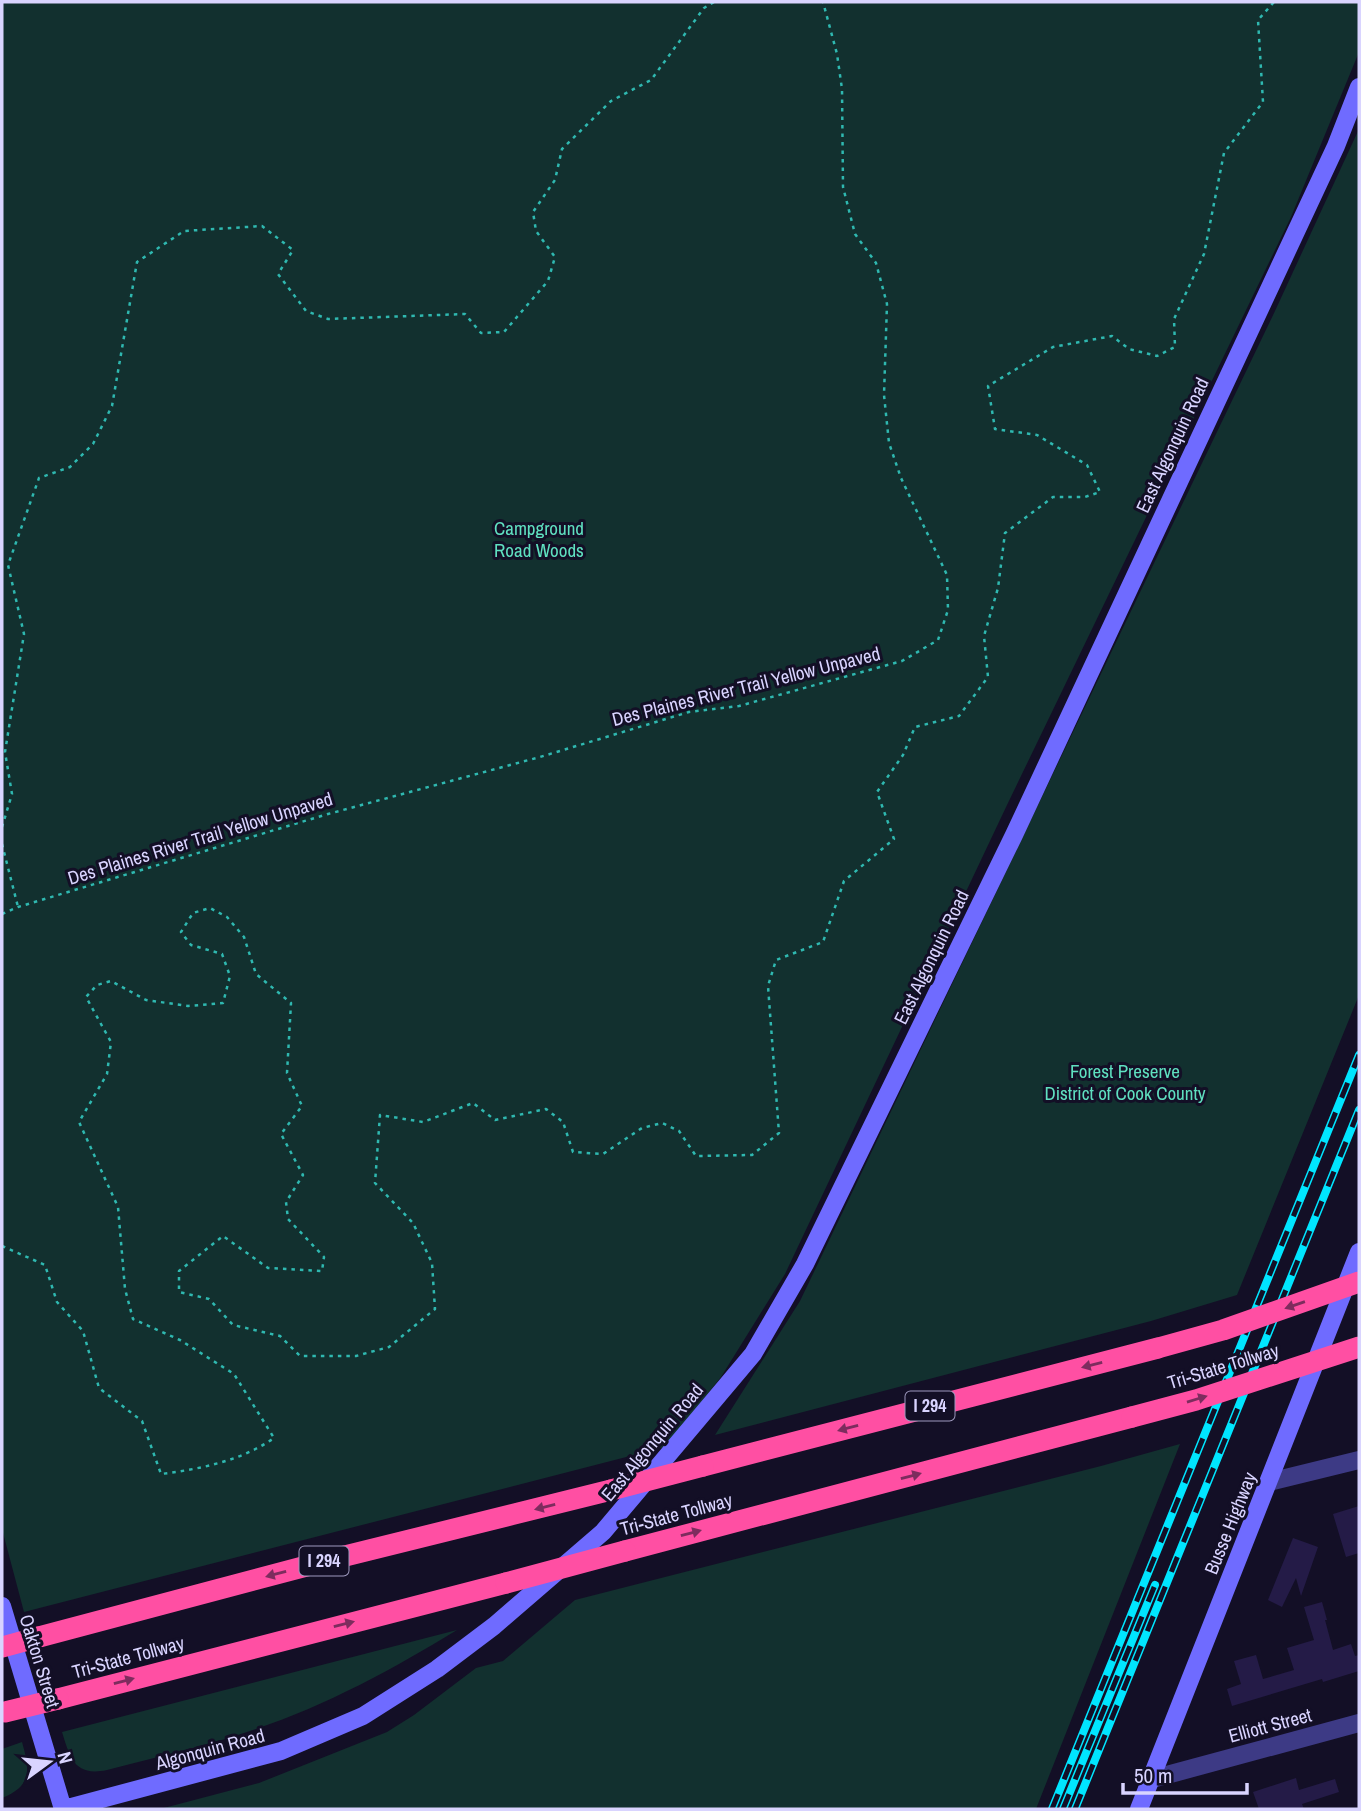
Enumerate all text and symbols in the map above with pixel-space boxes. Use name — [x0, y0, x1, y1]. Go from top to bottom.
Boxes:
street label: East Algonquin Road — [1129, 373, 1215, 517]
park label: Campground Road Woods — [494, 515, 584, 563]
street label: Des Plaines River Trail Yellow Unpaved — [609, 640, 883, 732]
street label: Des Plaines River Trail Yellow Unpaved — [64, 785, 336, 891]
street label: East Algonquin Road — [887, 886, 975, 1028]
park label: Forest Preserve District of Cook County — [1044, 1058, 1206, 1106]
one-way arrow — [1284, 1300, 1305, 1311]
street label: Tri-State Tollway — [1164, 1337, 1282, 1395]
one-way arrow — [1081, 1360, 1103, 1371]
street label: East Algonquin Road — [595, 1378, 709, 1506]
road number: I 294 — [906, 1392, 954, 1420]
one-way arrow — [1187, 1393, 1208, 1403]
one-way arrow — [837, 1423, 859, 1434]
street label: Busse Highway — [1198, 1468, 1262, 1578]
one-way arrow — [901, 1470, 922, 1480]
street label: Tri-State Tollway — [617, 1486, 735, 1541]
one-way arrow — [533, 1502, 555, 1513]
one-way arrow — [680, 1527, 702, 1538]
road number: I 294 — [300, 1546, 348, 1576]
one-way arrow — [265, 1569, 287, 1580]
street label: Oakton Street — [14, 1611, 67, 1711]
one-way arrow — [333, 1618, 355, 1629]
street label: Tri-State Tollway — [69, 1629, 187, 1684]
one-way arrow — [113, 1675, 135, 1686]
street label: Elliott Street — [1226, 1701, 1315, 1749]
street label: Algonquin Road — [152, 1722, 267, 1776]
north arrow — [14, 1727, 84, 1797]
text: N — [51, 1749, 79, 1766]
scale bar — [1123, 1752, 1247, 1796]
text: 50 m — [1134, 1761, 1172, 1790]

